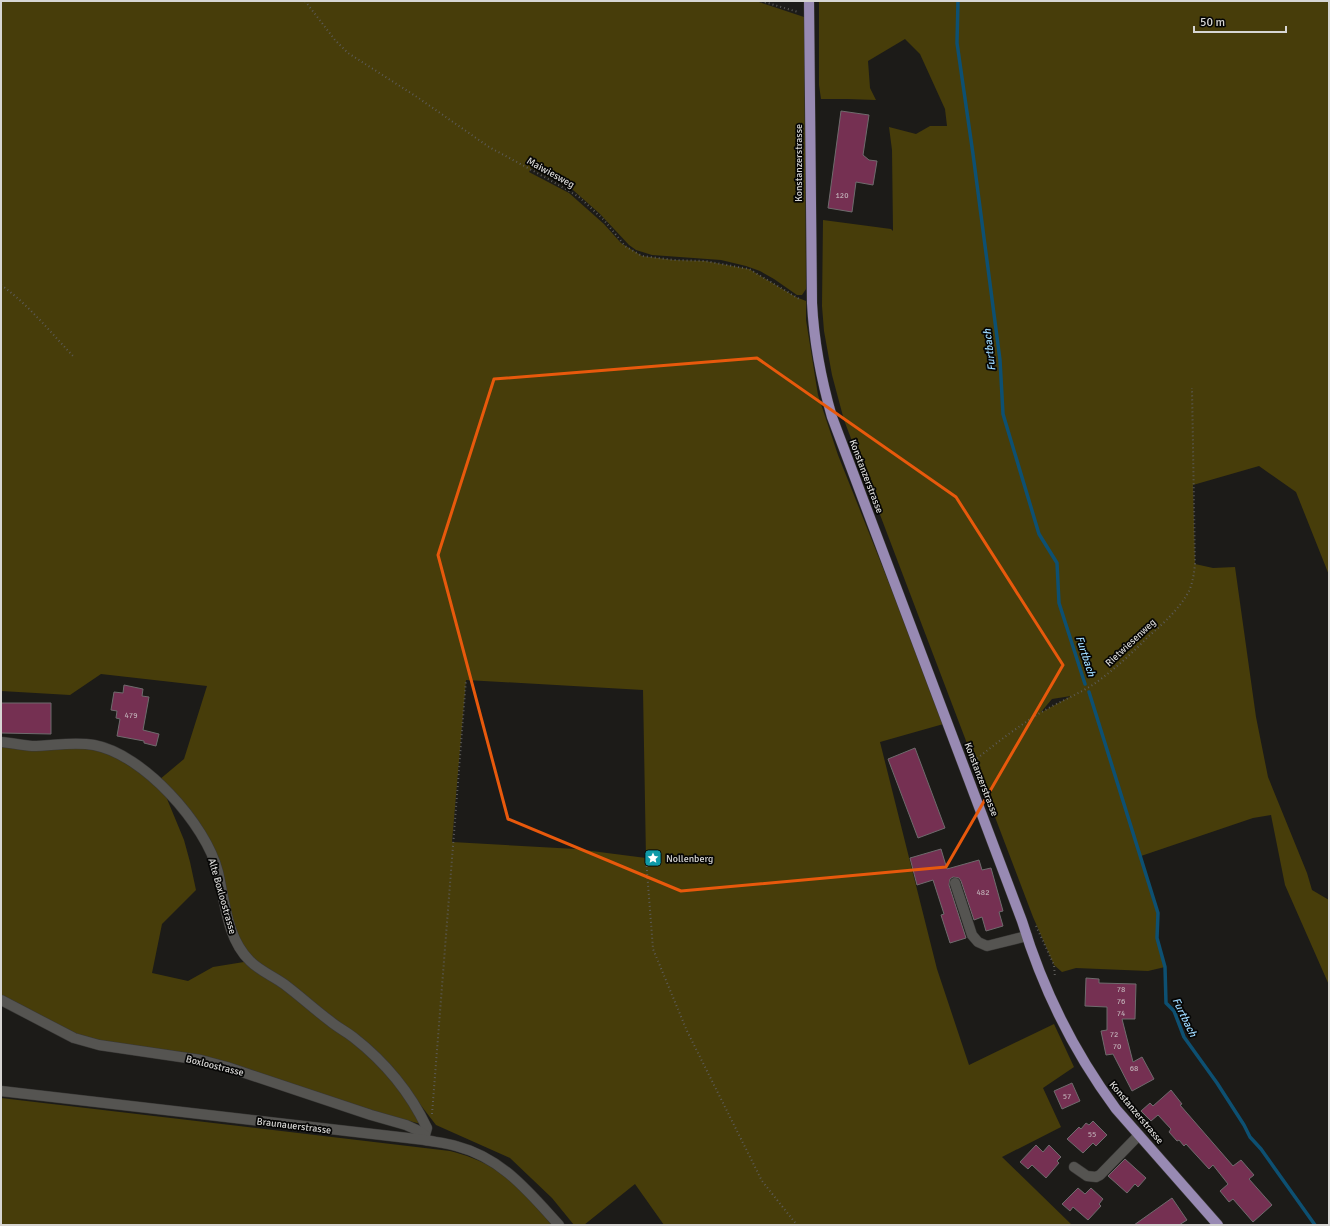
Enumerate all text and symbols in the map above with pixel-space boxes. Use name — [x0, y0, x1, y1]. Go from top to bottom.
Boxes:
scale bar — [1194, 8, 1286, 34]
text: 50 m — [1200, 15, 1225, 30]
street label: Konstanzerstrasse — [793, 124, 805, 202]
street label: Maiwiesweg — [525, 155, 576, 191]
house number: 120 — [836, 190, 848, 200]
water label: Furtbach — [980, 327, 999, 372]
street label: Konstanzerstrasse — [846, 438, 886, 515]
street label: Rietwiesenweg — [1103, 616, 1158, 669]
water label: Furtbach — [1073, 634, 1099, 679]
house number: 479 — [125, 710, 137, 720]
street label: Konstanzerstrasse — [961, 741, 1001, 818]
place icon: Nollenberg — [643, 848, 663, 868]
place label: Nollenberg — [666, 853, 713, 865]
street label: Alte Boxloostrasse — [205, 857, 239, 936]
house number: 482 — [977, 887, 989, 897]
house number: 78 — [1117, 984, 1125, 994]
water label: Furtbach — [1169, 995, 1200, 1040]
house number: 76 — [1117, 996, 1125, 1006]
house number: 74 — [1117, 1008, 1126, 1018]
house number: 72 — [1110, 1029, 1118, 1039]
house number: 70 — [1113, 1041, 1121, 1051]
street label: Boxloostrasse — [185, 1053, 245, 1079]
house number: 68 — [1130, 1063, 1138, 1073]
street label: Konstanzerstrasse — [1107, 1079, 1166, 1146]
house number: 57 — [1063, 1091, 1071, 1101]
street label: Braunauerstrasse — [256, 1115, 332, 1137]
house number: 55 — [1088, 1129, 1096, 1139]

